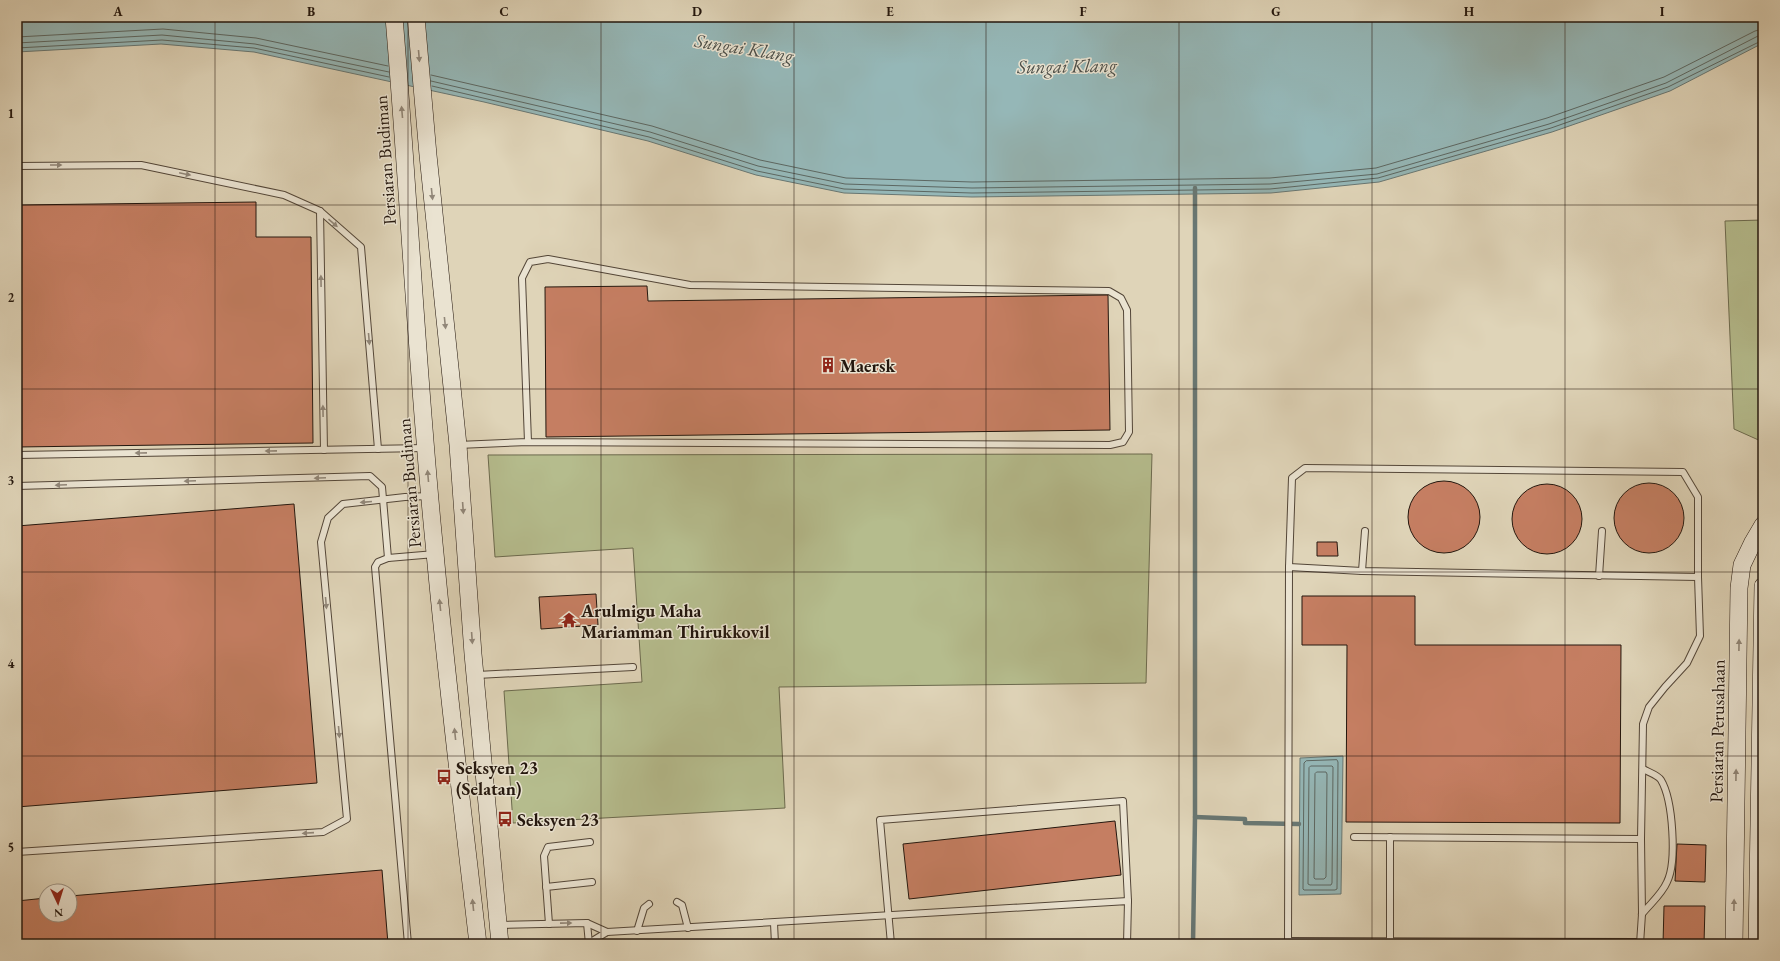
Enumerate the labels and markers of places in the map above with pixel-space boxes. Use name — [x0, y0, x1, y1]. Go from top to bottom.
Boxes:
place label: Maersk — [840, 354, 896, 377]
building icon: Maersk — [819, 356, 837, 374]
place label: Arulmigu Maha Mariamman Thirukkovil — [580, 599, 770, 643]
temple icon: Arulmigu Maha Mariamman Thirukkovil — [560, 611, 578, 629]
place label: Seksyen 23 (Selatan) — [456, 756, 538, 800]
bus stop icon: Seksyen 23 (Selatan) — [435, 768, 453, 786]
place label: Seksyen 23 — [517, 808, 599, 831]
bus stop icon: Seksyen 23 — [496, 810, 514, 828]

